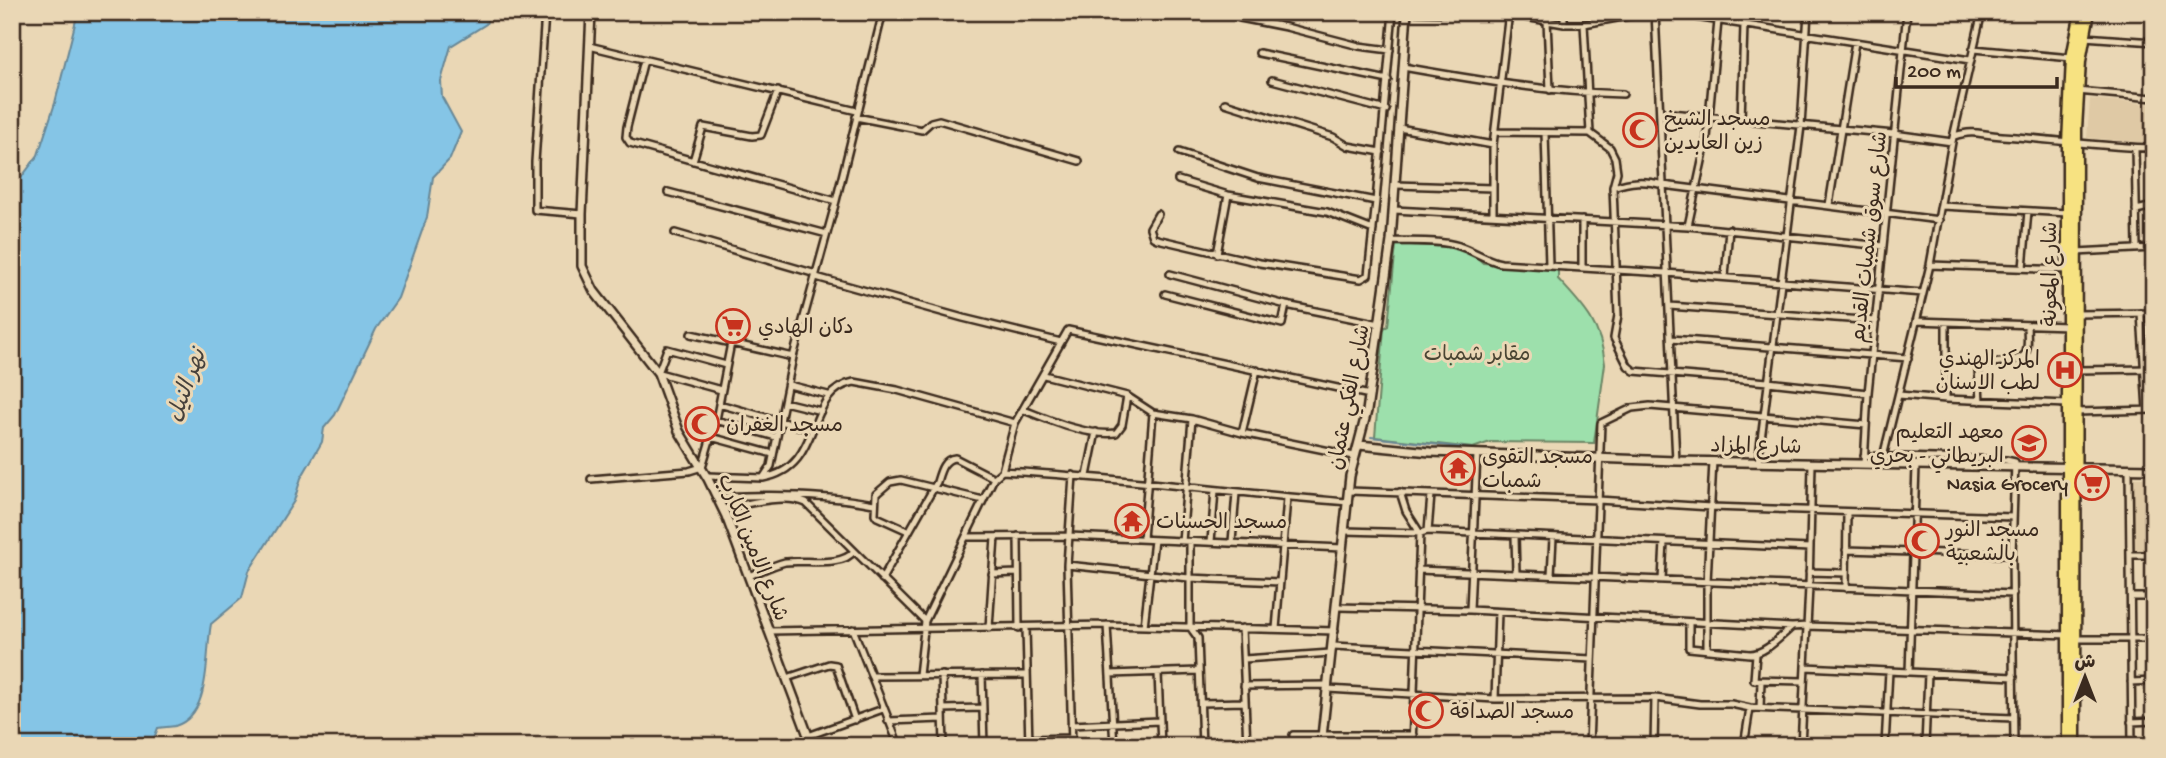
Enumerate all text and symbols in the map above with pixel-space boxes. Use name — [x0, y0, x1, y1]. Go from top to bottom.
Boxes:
scale bar — [1896, 46, 2058, 90]
text: 200 m — [1907, 61, 1961, 86]
place label: مسجد الشيخ زين العابدين — [1664, 109, 1771, 158]
mosque icon: مسجد الشيخ زين العابدين — [1621, 111, 1659, 149]
street label: شارع سوق شمبات القديم — [1848, 130, 1895, 344]
street label: شارع المعونة — [2040, 222, 2065, 326]
supermarket icon: دكان الهادي — [714, 307, 752, 345]
place label: دكان الهادي — [758, 317, 854, 342]
street label: شارع الفكي عثمان — [1325, 323, 1381, 473]
water label: نهر النيل — [163, 344, 215, 426]
park label: مقابر شمبات — [1424, 344, 1530, 369]
place label: المركز الهندي لطب الاسنان — [1935, 349, 2040, 398]
hospital icon: المركز الهندي لطب الاسنان — [2046, 351, 2084, 389]
mosque icon: مسجد الغفران — [683, 405, 721, 443]
place label: مسجد الغفران — [726, 415, 843, 440]
place label: معهد التعليم البريطاني - بحري — [1870, 422, 2004, 474]
school or university icon: معهد التعليم البريطاني - بحري — [2010, 424, 2048, 462]
street label: شارع المزاد — [1710, 435, 1802, 462]
place label: مسجد التقوى شمبات — [1482, 447, 1593, 496]
temple icon: مسجد التقوى شمبات — [1439, 449, 1477, 487]
supermarket icon: Nasia Grocery — [2073, 464, 2111, 502]
street label: شارع الامين الكارب — [710, 471, 792, 626]
place label: Nasia Grocery — [1946, 474, 2068, 499]
temple icon: مسجد الحسنات — [1113, 502, 1151, 540]
place label: مسجد الحسنات — [1156, 512, 1287, 537]
place label: مسجد النور بالشعبية — [1944, 520, 2040, 569]
mosque icon: مسجد النور بالشعبية — [1903, 522, 1941, 560]
north arrow — [2050, 642, 2120, 712]
text: ش — [2075, 652, 2096, 675]
mosque icon: مسجد الصداقة — [1407, 692, 1445, 730]
place label: مسجد الصداقة — [1450, 702, 1574, 727]

